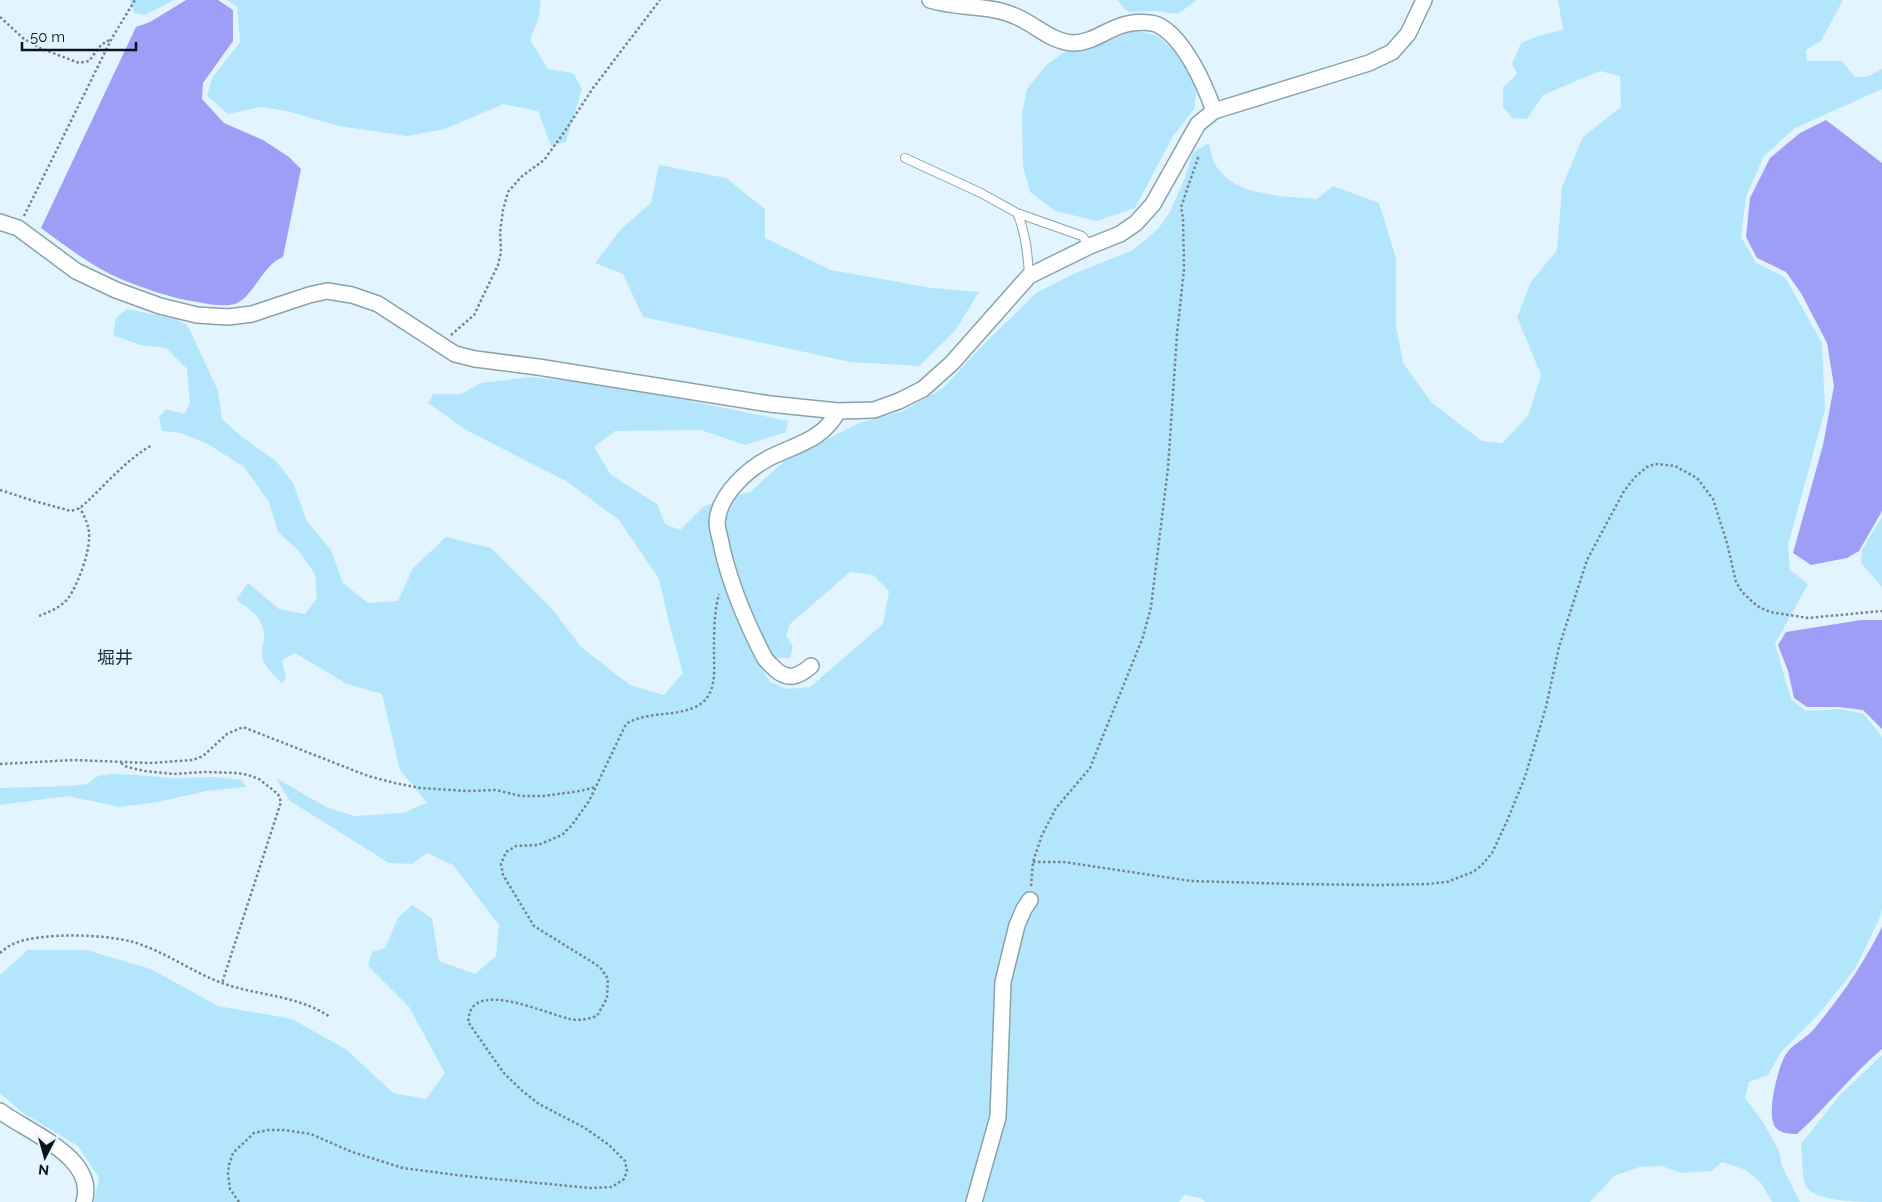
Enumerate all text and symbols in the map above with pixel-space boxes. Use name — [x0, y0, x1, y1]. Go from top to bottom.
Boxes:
scale bar — [22, 20, 136, 52]
text: 50 m — [30, 28, 65, 46]
district label: 堀井 — [97, 647, 133, 668]
north arrow — [20, 1132, 70, 1182]
text: N — [37, 1161, 50, 1178]

